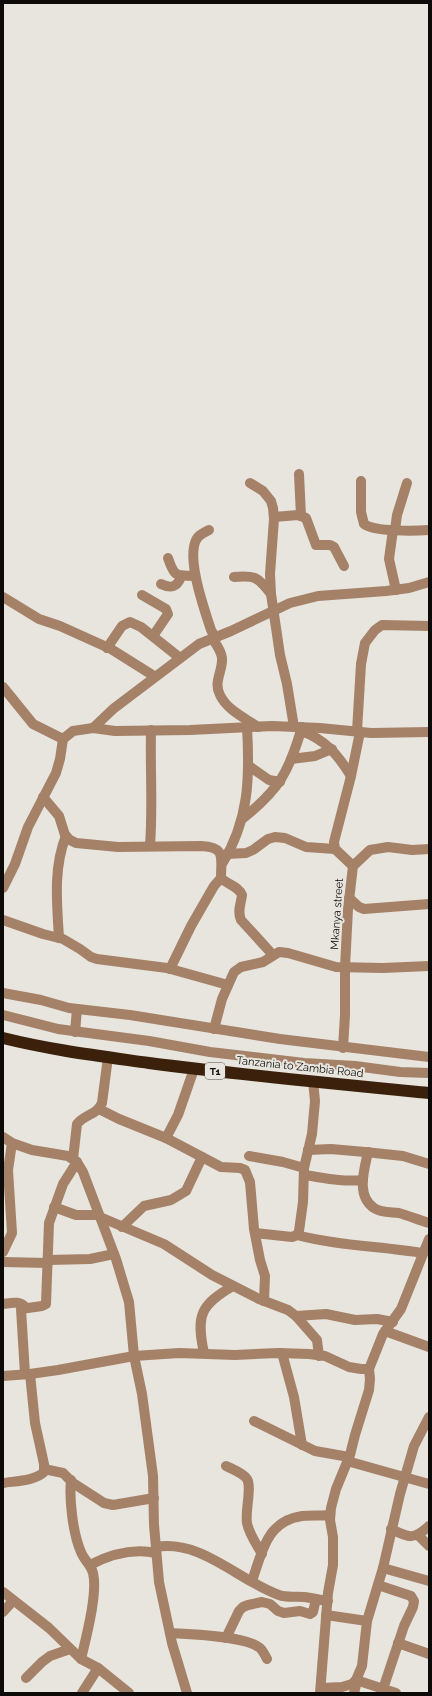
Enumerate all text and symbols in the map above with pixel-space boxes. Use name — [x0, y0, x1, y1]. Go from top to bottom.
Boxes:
street label: Mkanya street — [328, 878, 346, 950]
street label: Tanzania to Zambia Road — [236, 1054, 364, 1080]
road number: T1 — [205, 1063, 225, 1079]

